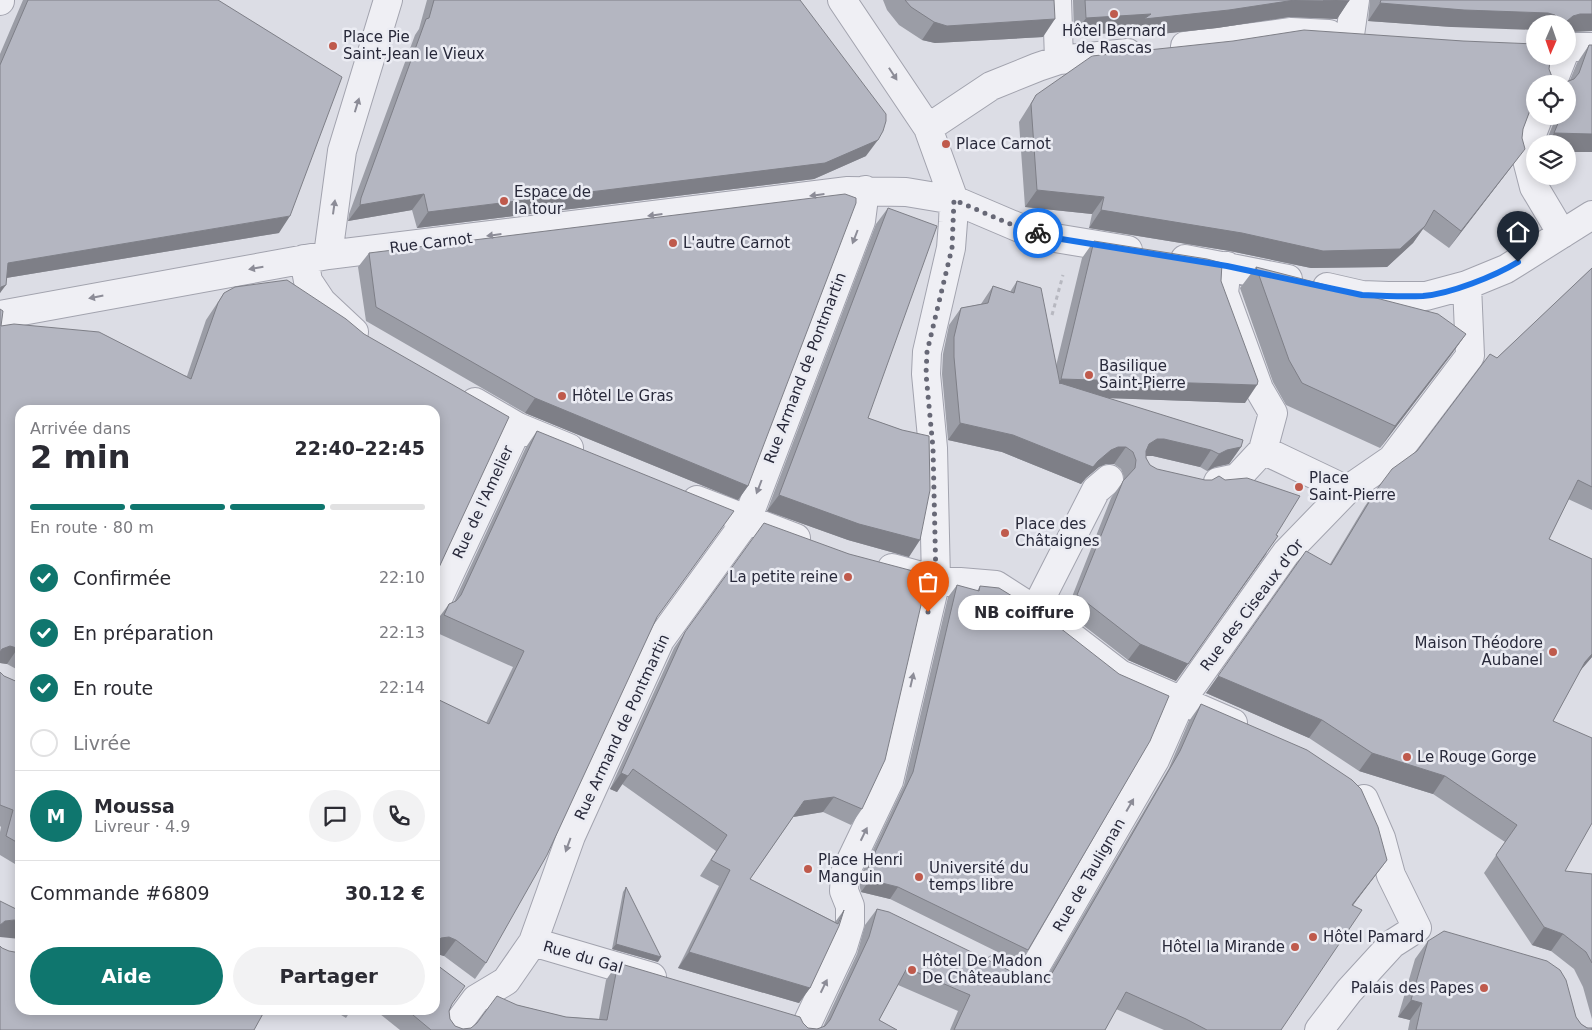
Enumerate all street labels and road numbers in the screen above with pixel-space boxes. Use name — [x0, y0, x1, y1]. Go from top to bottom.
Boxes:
street label: Rue Carnot — [389, 229, 474, 257]
street label: Rue Armand de Pontmartin — [760, 270, 850, 466]
street label: Rue de l'Amelier — [449, 442, 517, 561]
street label: Rue des Ciseaux d'Or — [1197, 535, 1308, 674]
street label: Rue Armand de Pontmartin — [571, 631, 673, 823]
street label: Rue de Taulignan — [1049, 815, 1129, 935]
street label: Rue du Gal — [541, 937, 625, 977]

